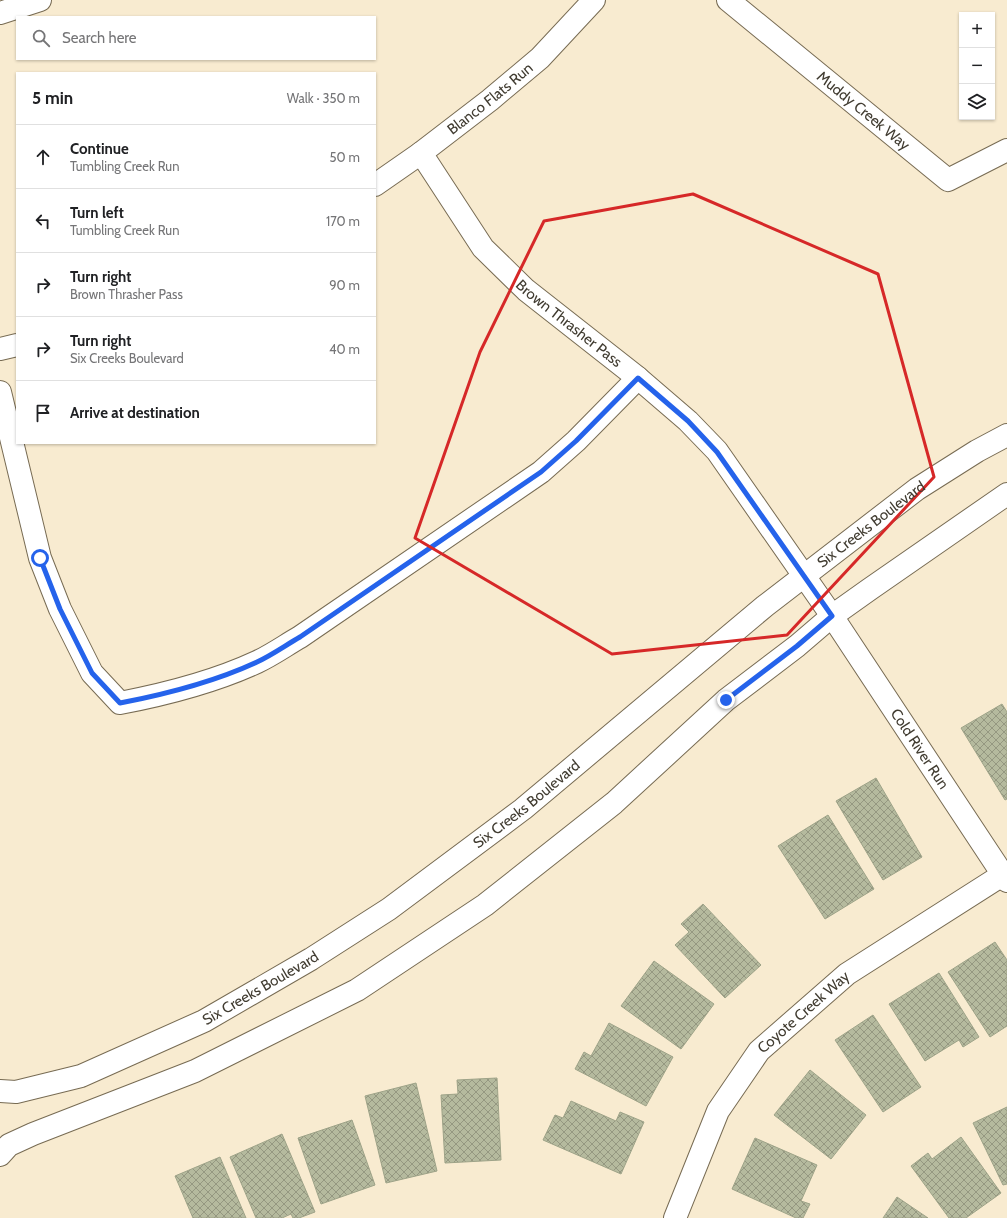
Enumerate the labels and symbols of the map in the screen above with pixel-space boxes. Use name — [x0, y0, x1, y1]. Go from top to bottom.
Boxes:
street label: Blanco Flats Run — [444, 59, 537, 138]
street label: Muddy Creek Way — [813, 68, 914, 154]
street label: Brown Thrasher Pass — [512, 276, 626, 371]
street label: Six Creeks Boulevard — [814, 477, 928, 572]
route start — [31, 549, 49, 567]
route end — [717, 691, 735, 709]
street label: Cold River Run — [887, 705, 953, 793]
street label: Six Creeks Boulevard — [470, 756, 584, 852]
street label: Six Creeks Boulevard — [199, 947, 322, 1029]
street label: Coyote Creek Way — [754, 967, 853, 1057]

